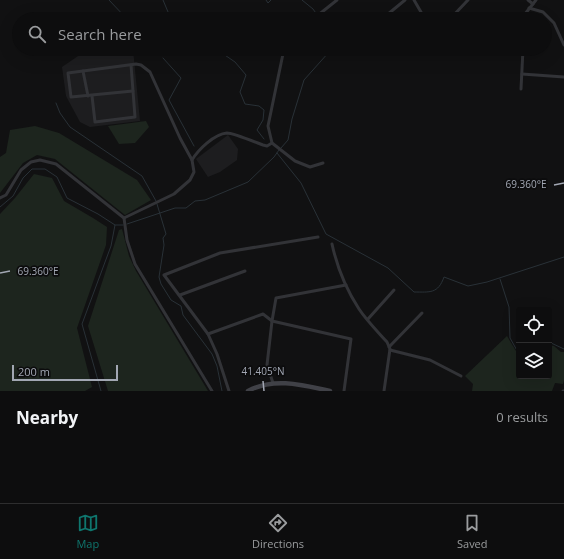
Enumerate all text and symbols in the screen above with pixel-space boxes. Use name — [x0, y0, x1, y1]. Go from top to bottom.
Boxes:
search box — [12, 12, 552, 56]
icon: search — [26, 23, 48, 45]
text: Search here — [58, 24, 142, 44]
text: 69.360°E — [505, 177, 547, 191]
text: 69.360°E — [17, 264, 59, 278]
map controls — [516, 307, 552, 379]
button: locate — [516, 307, 552, 343]
button: layers — [516, 343, 552, 379]
scale bar — [12, 363, 118, 382]
text: 200 m — [18, 364, 50, 379]
text: 41.405°N — [241, 364, 285, 378]
text: Nearby — [16, 406, 78, 429]
text: 0 results — [496, 408, 548, 426]
tab: Map — [76, 512, 99, 551]
tab: Directions — [252, 512, 304, 551]
tab: Saved — [457, 512, 488, 551]

